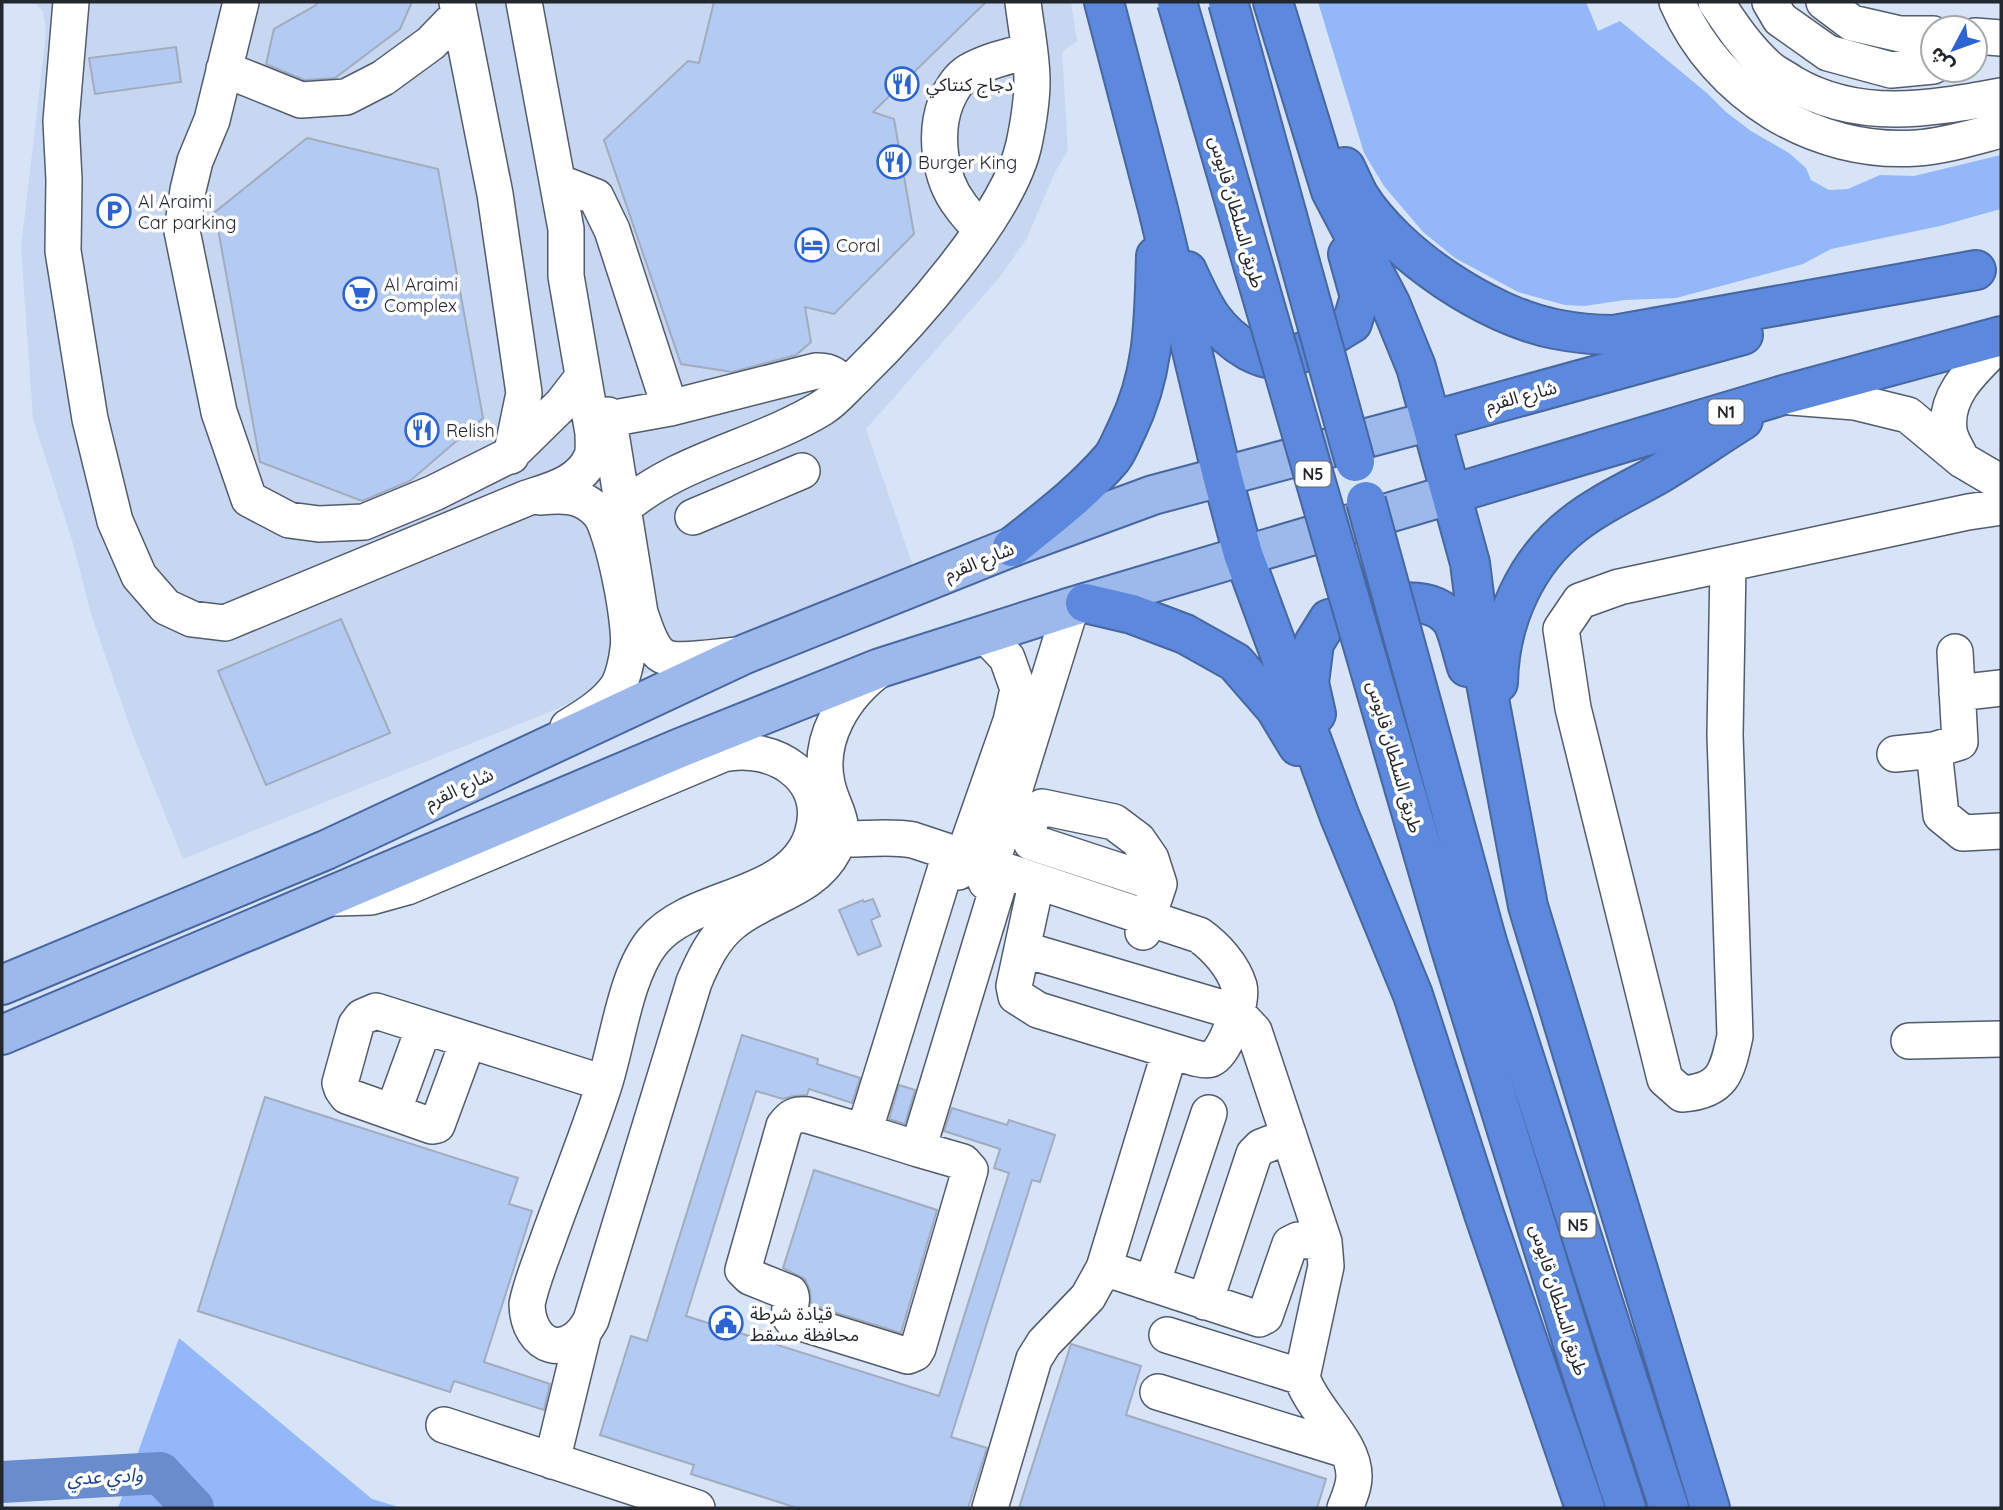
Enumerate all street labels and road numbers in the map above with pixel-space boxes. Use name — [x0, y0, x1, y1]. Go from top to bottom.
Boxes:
street label: طريق السلطان قابوس — [1204, 133, 1270, 291]
street label: شارع القرم — [1483, 375, 1560, 419]
road number: N1 — [1708, 400, 1744, 424]
road number: N5 — [1296, 461, 1330, 486]
street label: شارع القرم — [941, 537, 1018, 588]
street label: طريق السلطان قابوس — [1362, 678, 1428, 836]
street label: شارع القرم — [421, 762, 498, 817]
road number: N5 — [1560, 1212, 1596, 1238]
street label: طريق السلطان قابوس — [1525, 1222, 1593, 1378]

